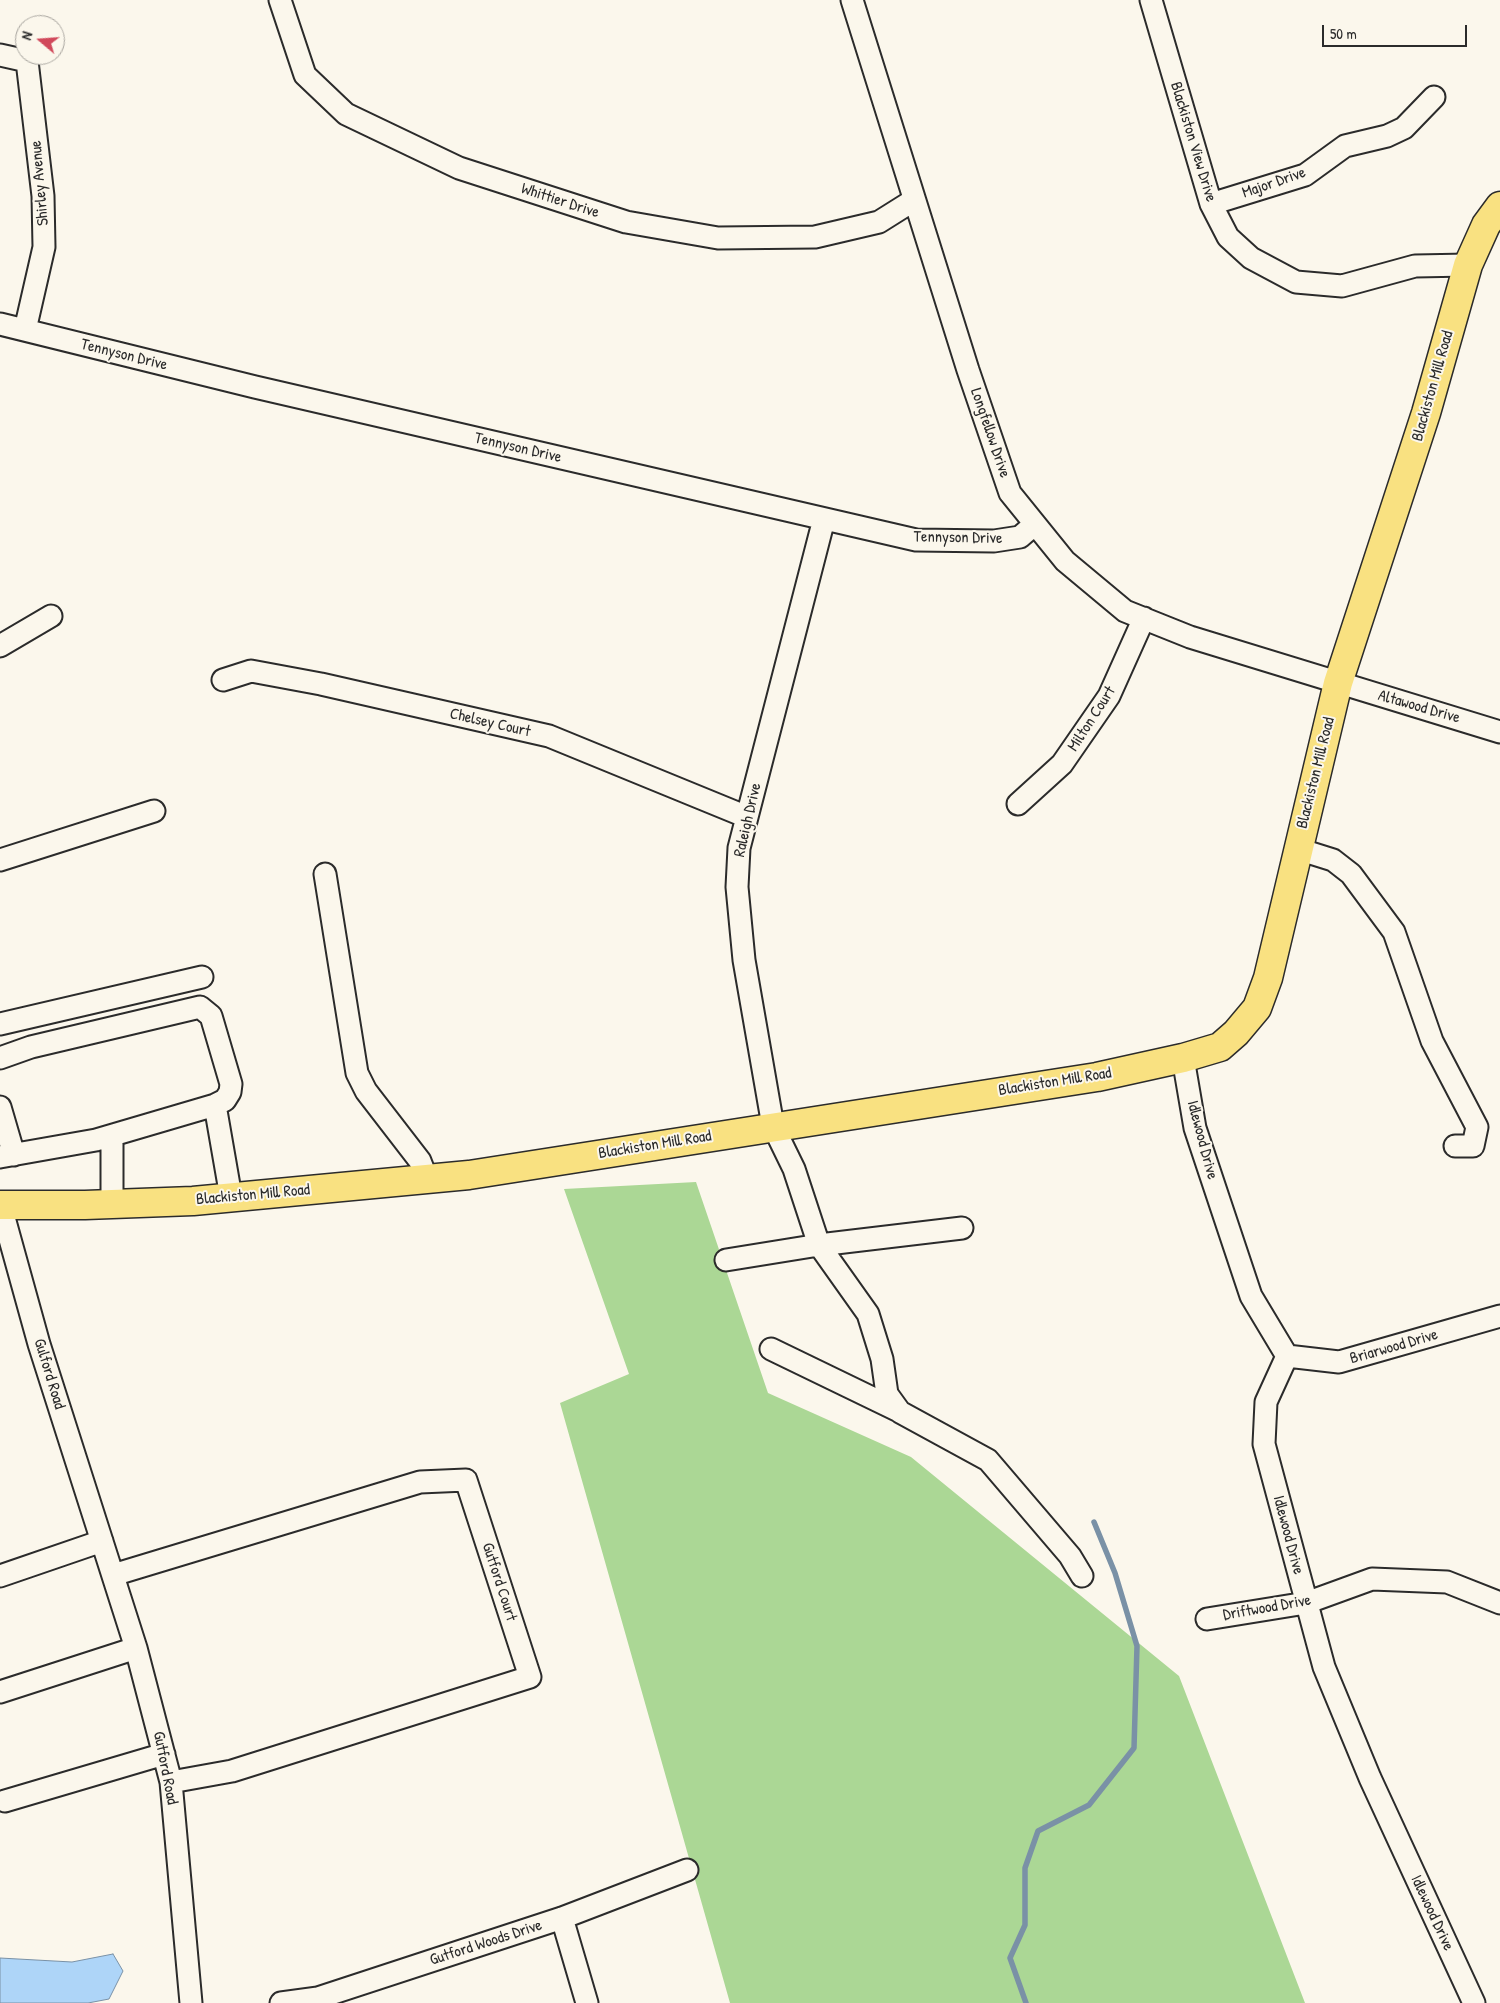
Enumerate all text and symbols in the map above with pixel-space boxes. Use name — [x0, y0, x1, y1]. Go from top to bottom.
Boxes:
north arrow — [15, 15, 65, 65]
scale bar — [1325, 15, 1470, 47]
text: 50 m — [1330, 23, 1357, 44]
text: N — [16, 29, 36, 42]
street label: Blackiston View Drive — [1166, 80, 1220, 204]
street label: Shirley Avenue — [27, 140, 53, 226]
street label: Major Drive — [1240, 163, 1308, 203]
street label: Whittier Drive — [518, 179, 602, 223]
street label: Blackiston Mill Road — [1408, 329, 1458, 443]
street label: Tennyson Drive — [79, 335, 169, 375]
street label: Longfellow Drive — [966, 386, 1014, 480]
street label: Tennyson Drive — [473, 429, 563, 467]
street label: Tennyson Drive — [913, 528, 1003, 548]
street label: Milton Court — [1064, 683, 1120, 755]
street label: Altawood Drive — [1376, 686, 1462, 728]
street label: Chelsey Court — [448, 704, 532, 742]
street label: Blackiston Mill Road — [1293, 715, 1339, 831]
street label: Raleigh Drive — [730, 781, 766, 859]
street label: Blackiston Mill Road — [997, 1064, 1113, 1100]
street label: Idlewood Drive — [1182, 1098, 1222, 1182]
street label: Blackiston Mill Road — [597, 1127, 713, 1163]
street label: Blackiston Mill Road — [195, 1180, 311, 1210]
street label: Briarwood Drive — [1348, 1325, 1440, 1369]
street label: Gulford Road — [29, 1336, 69, 1412]
street label: Idlewood Drive — [1268, 1493, 1308, 1577]
street label: Gutford Court — [477, 1540, 521, 1624]
street label: Driftwood Drive — [1222, 1591, 1312, 1625]
street label: Gutford Road — [149, 1730, 181, 1806]
street label: Idlewood Drive — [1406, 1872, 1458, 1954]
street label: Gutford Woods Drive — [427, 1916, 545, 1970]

